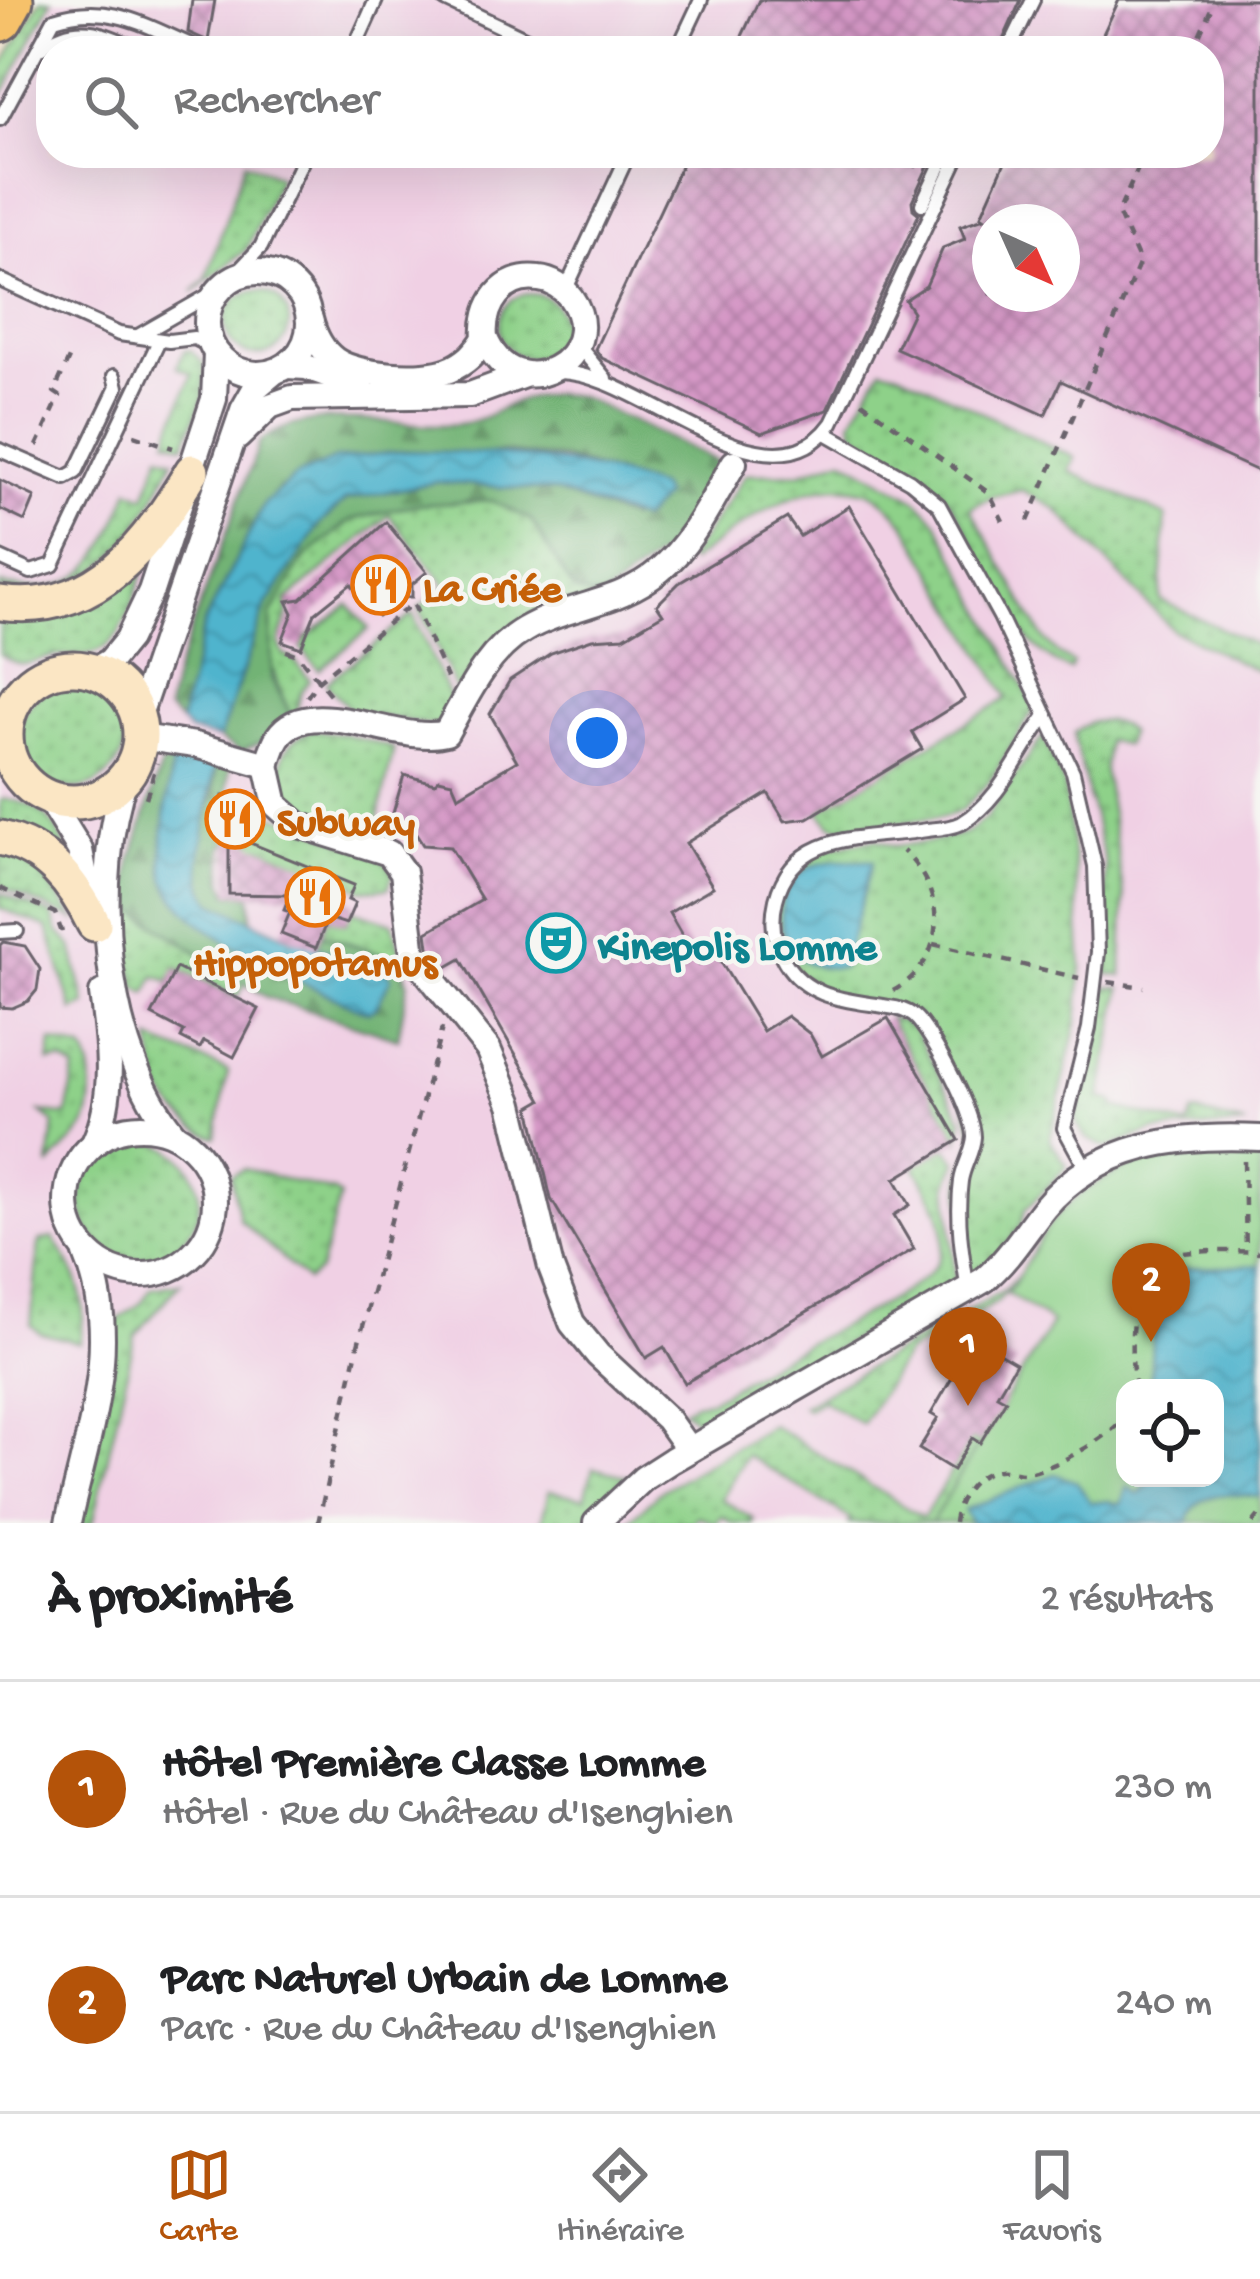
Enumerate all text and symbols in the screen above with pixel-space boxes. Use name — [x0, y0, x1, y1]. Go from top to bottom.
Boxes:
search box — [36, 36, 1224, 168]
icon: search — [78, 69, 144, 135]
text: Rechercher — [174, 76, 378, 129]
north arrow — [972, 204, 1080, 312]
restaurant icon: La Criée — [350, 554, 412, 616]
place label: La Criée — [423, 568, 563, 617]
your location — [567, 708, 627, 768]
restaurant icon: Subway — [204, 788, 266, 850]
place label: Subway — [277, 802, 415, 851]
restaurant icon: Hippopotamus — [284, 866, 346, 928]
theatre icon: Kinepolis Lomme — [525, 912, 587, 974]
place label: Kinepolis Lomme — [597, 926, 878, 975]
place label: Hippopotamus — [193, 942, 440, 991]
pin: 2 — [1112, 1243, 1190, 1342]
pin: 1 — [929, 1307, 1007, 1406]
map controls — [1116, 1379, 1224, 1487]
button: locate — [1116, 1379, 1224, 1487]
text: À proximité — [48, 1571, 292, 1631]
text: 2 résultats — [1041, 1578, 1212, 1624]
text: Hôtel Première Classe Lomme — [162, 1739, 705, 1792]
text: 1 — [79, 1766, 95, 1812]
text: 230 m — [1114, 1766, 1212, 1812]
text: Hôtel · Rue du Château d'Isenghien — [162, 1792, 733, 1838]
text: Parc Naturel Urbain de Lomme — [162, 1955, 727, 2008]
text: 2 — [77, 1982, 97, 2028]
text: 240 m — [1115, 1982, 1212, 2028]
text: Parc · Rue du Château d'Isenghien — [162, 2008, 716, 2054]
tab: Carte — [159, 2142, 238, 2252]
tab: Itinéraire — [557, 2142, 684, 2252]
tab: Favoris — [1003, 2142, 1101, 2252]

